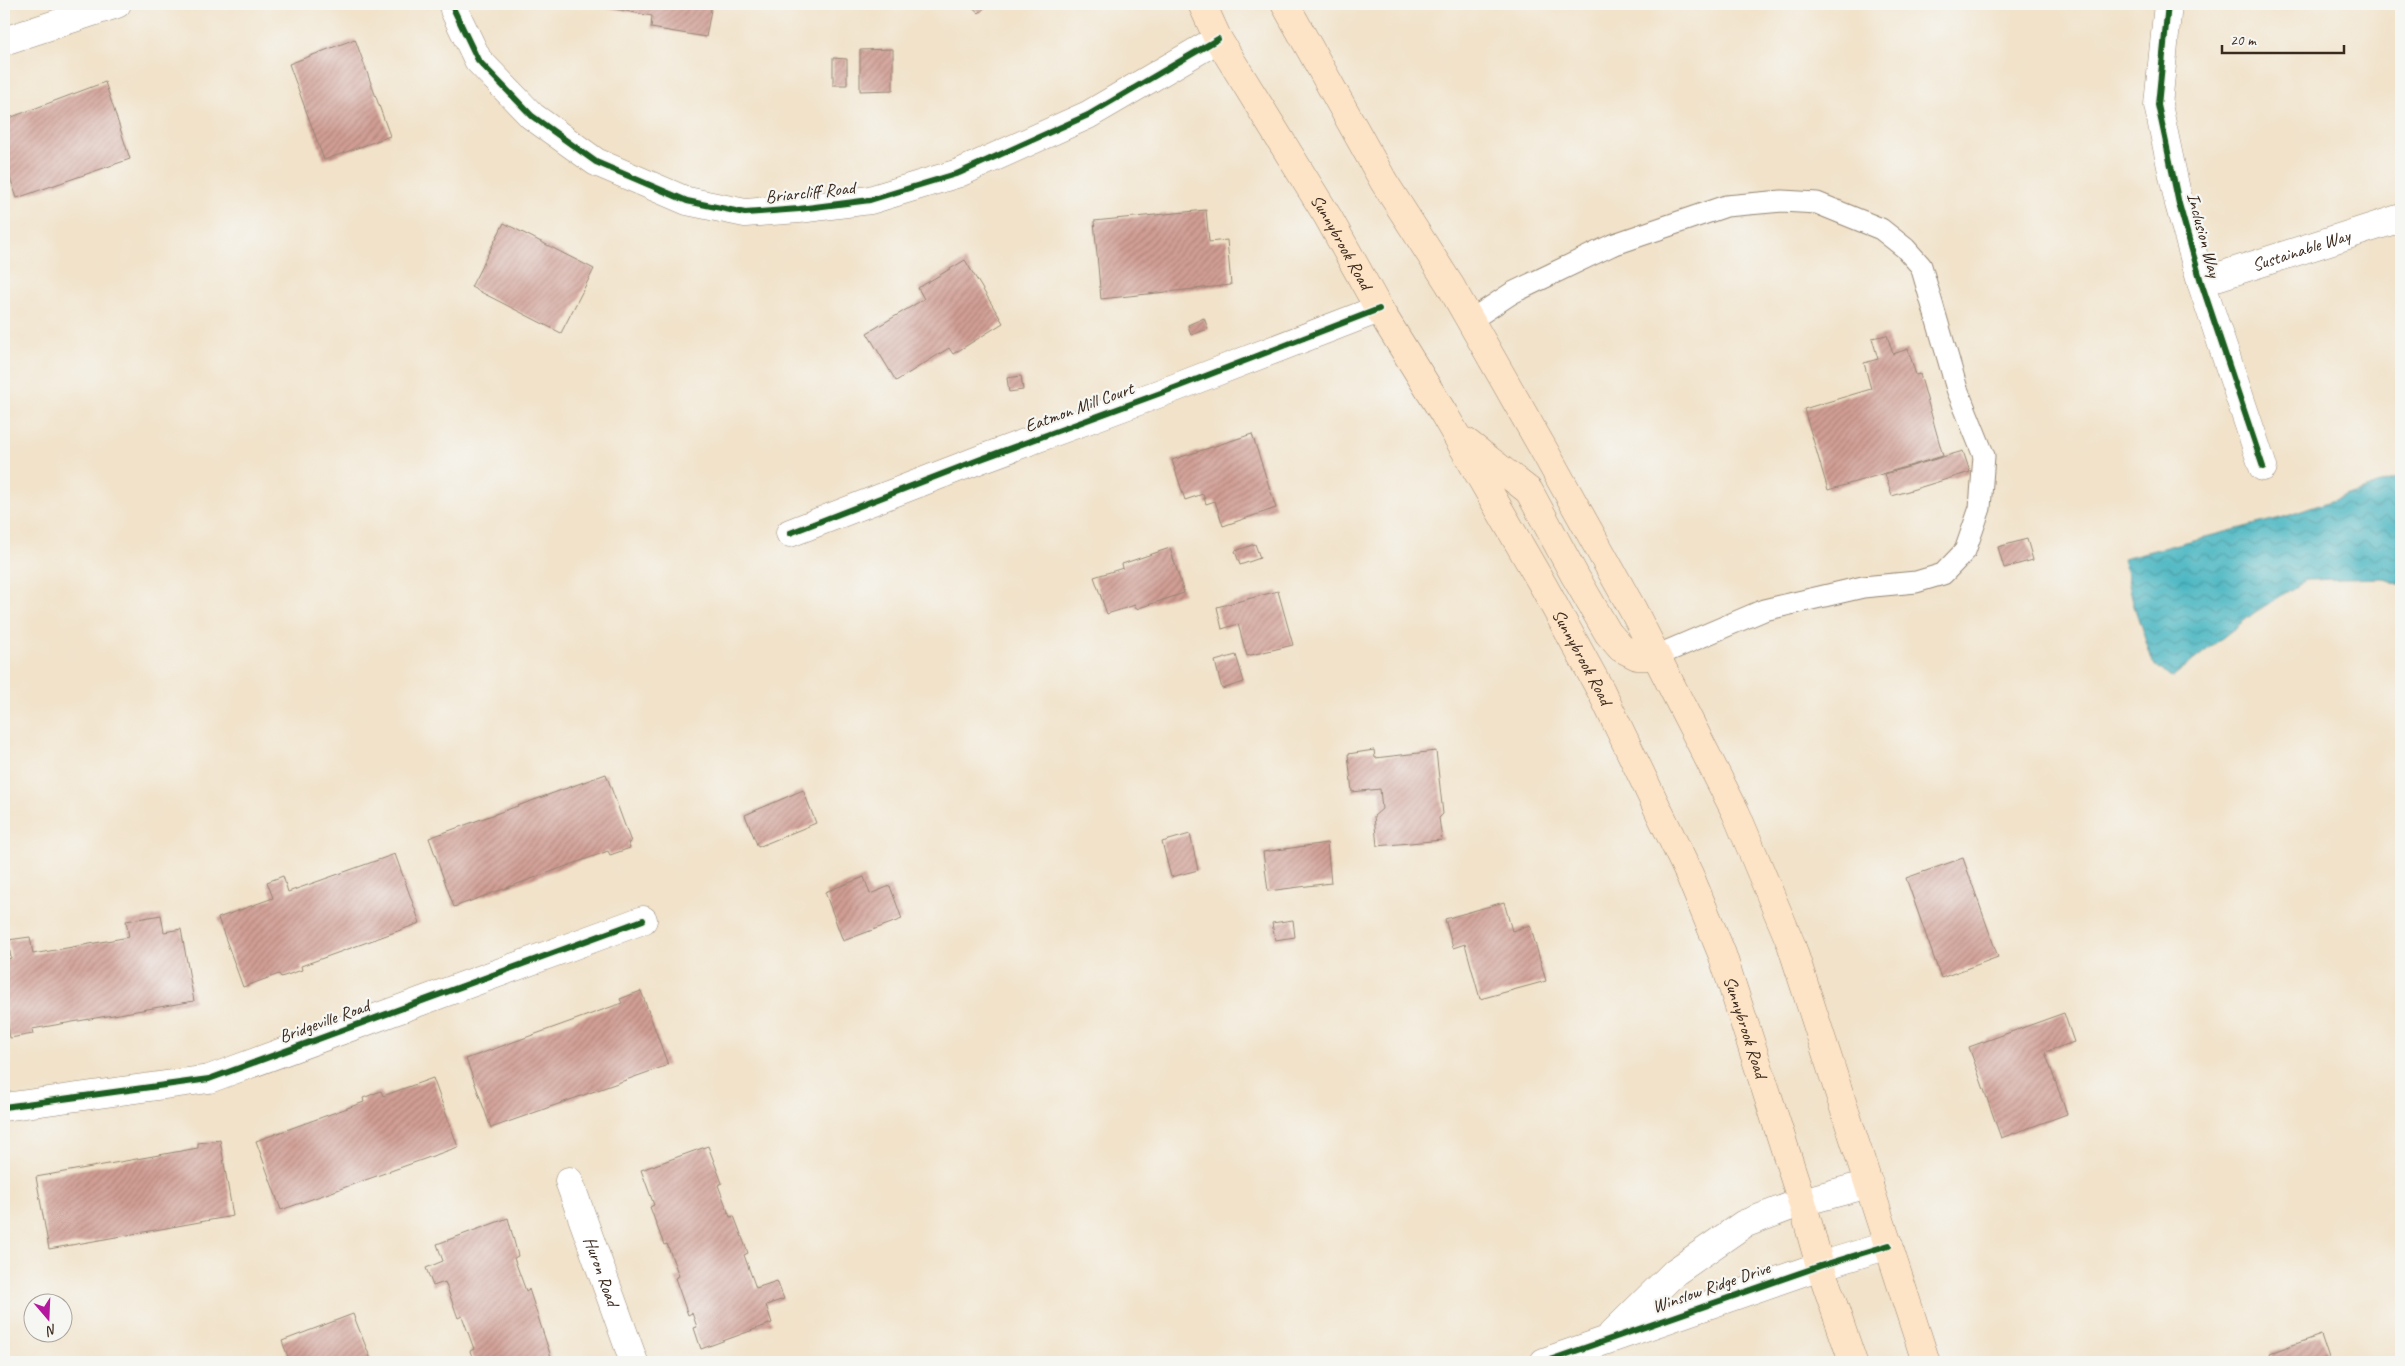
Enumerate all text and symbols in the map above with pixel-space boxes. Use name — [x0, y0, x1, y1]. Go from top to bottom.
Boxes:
scale bar — [2222, 22, 2345, 54]
text: 20 m — [2230, 31, 2257, 50]
street label: Briarcliff Road — [764, 176, 859, 208]
street label: Sunnybrook Road — [1306, 190, 1378, 296]
street label: Inclusion Way — [2182, 190, 2226, 281]
street label: Sustainable Way — [2249, 224, 2354, 276]
street label: Eatmon Mill Court — [1022, 376, 1138, 437]
street label: Sunnybrook Road — [1547, 605, 1618, 711]
street label: Sunnybrook Road — [1719, 973, 1773, 1083]
street label: Bridgeville Road — [276, 994, 375, 1048]
street label: Huron Road — [579, 1234, 625, 1312]
street label: Winslow Ridge Drive — [1649, 1256, 1774, 1317]
north arrow — [22, 1294, 72, 1344]
text: N — [43, 1320, 59, 1340]

